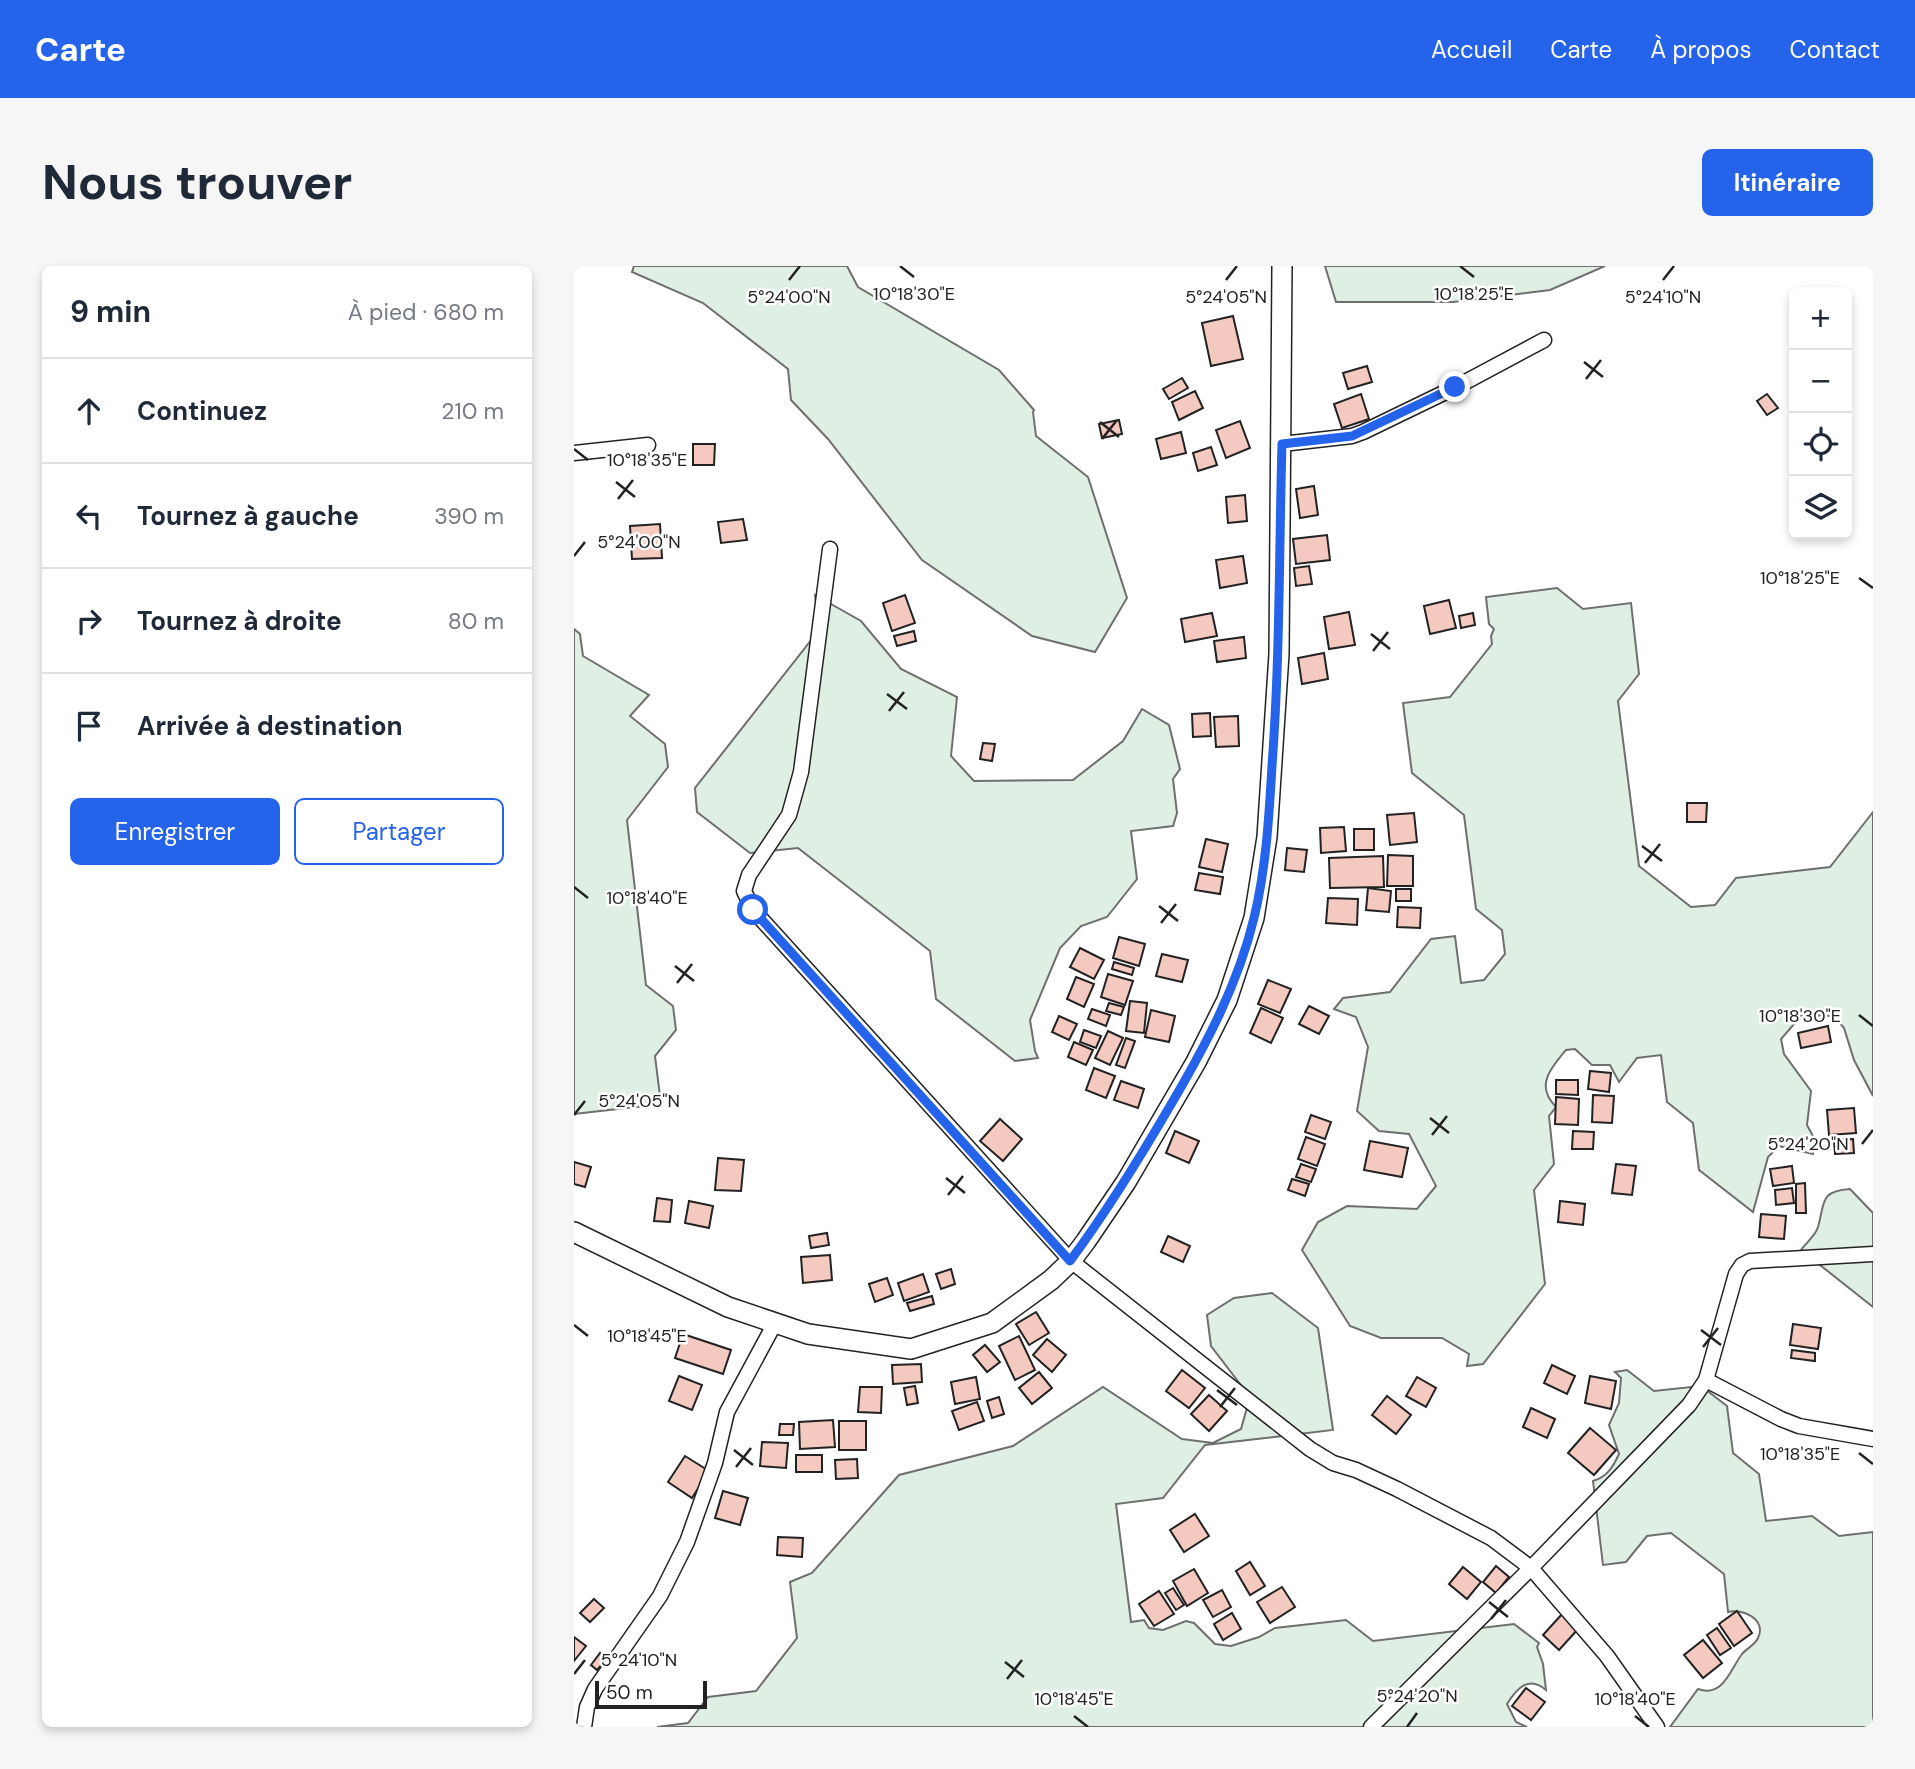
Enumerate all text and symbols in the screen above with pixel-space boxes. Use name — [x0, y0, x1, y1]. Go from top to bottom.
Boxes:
text: Carte — [35, 28, 126, 71]
text: Accueil — [1431, 34, 1512, 65]
text: Carte — [1550, 34, 1612, 65]
text: À propos — [1650, 34, 1752, 65]
text: Contact — [1790, 34, 1880, 65]
button: Itinéraire — [1702, 149, 1873, 216]
text: Nous trouver — [42, 150, 352, 214]
text: 10°18'30"E — [873, 282, 955, 306]
text: 10°18'25"E — [1434, 282, 1514, 306]
text: 5°24'00"N — [747, 285, 831, 309]
text: 5°24'05"N — [1185, 285, 1267, 309]
text: 5°24'10"N — [1625, 285, 1701, 309]
map controls — [1789, 287, 1852, 539]
button: + — [1789, 287, 1852, 350]
text: 9 min — [70, 292, 151, 331]
text: À pied · 680 m — [348, 297, 504, 327]
button: − — [1789, 350, 1852, 413]
route end — [1439, 371, 1470, 402]
icon: ahead — [70, 392, 108, 430]
text: Continuez — [137, 394, 267, 428]
text: 210 m — [441, 396, 504, 426]
button: locate — [1789, 413, 1852, 476]
text: 10°18'35"E — [607, 448, 687, 472]
button: layers — [1789, 476, 1852, 539]
icon: left — [70, 497, 108, 535]
text: Tournez à gauche — [137, 499, 359, 533]
text: 390 m — [434, 501, 504, 531]
text: 5°24'00"N — [597, 530, 681, 554]
text: 10°18'25"E — [1760, 566, 1840, 590]
icon: right — [70, 602, 108, 640]
text: Tournez à droite — [137, 604, 342, 638]
text: 80 m — [448, 606, 504, 636]
icon: arrive — [70, 707, 108, 745]
text: Arrivée à destination — [137, 709, 403, 743]
button: Enregistrer — [70, 798, 280, 865]
button: Partager — [294, 798, 504, 865]
text: 10°18'40"E — [606, 886, 688, 910]
route start — [737, 894, 768, 925]
text: 10°18'30"E — [1759, 1004, 1841, 1028]
text: 5°24'05"N — [598, 1089, 680, 1113]
text: 5°24'20"N — [1767, 1132, 1849, 1156]
text: 10°18'45"E — [607, 1324, 687, 1348]
text: 10°18'35"E — [1760, 1442, 1840, 1466]
text: 5°24'10"N — [601, 1648, 677, 1672]
scale bar — [595, 1678, 707, 1710]
text: 50 m — [606, 1680, 653, 1705]
text: 5°24'20"N — [1376, 1684, 1458, 1708]
text: 10°18'45"E — [1034, 1687, 1114, 1711]
text: 10°18'40"E — [1594, 1687, 1676, 1711]

